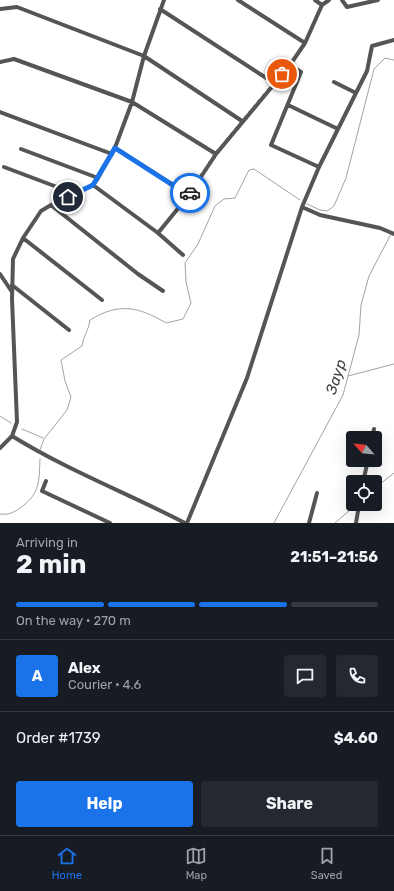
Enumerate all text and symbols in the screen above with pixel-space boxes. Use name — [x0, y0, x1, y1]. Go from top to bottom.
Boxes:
pin — [265, 57, 299, 91]
icon: bag — [271, 63, 293, 85]
courier — [170, 173, 210, 213]
pin — [51, 180, 85, 214]
icon: car — [179, 182, 201, 204]
icon: home — [57, 186, 79, 208]
water label: Заур — [322, 357, 350, 398]
north arrow — [346, 431, 382, 467]
map controls — [346, 431, 382, 511]
button: locate — [346, 475, 382, 511]
text: Arriving in — [16, 535, 78, 550]
text: 21:51–21:56 — [290, 548, 378, 566]
text: 2 min — [16, 549, 86, 580]
text: On the way · 270 m — [16, 613, 131, 628]
button: chat — [284, 655, 326, 697]
button: phone — [336, 655, 378, 697]
text: Alex — [68, 659, 101, 677]
text: A — [32, 667, 42, 685]
text: Courier · 4.6 — [68, 677, 141, 692]
text: Order #1739 — [16, 729, 101, 747]
text: $4.60 — [334, 729, 378, 747]
button: Help — [16, 781, 193, 827]
button: Share — [201, 781, 378, 827]
tab: Home — [52, 845, 82, 882]
tab: Map — [185, 845, 207, 882]
tab: Saved — [311, 845, 342, 882]

